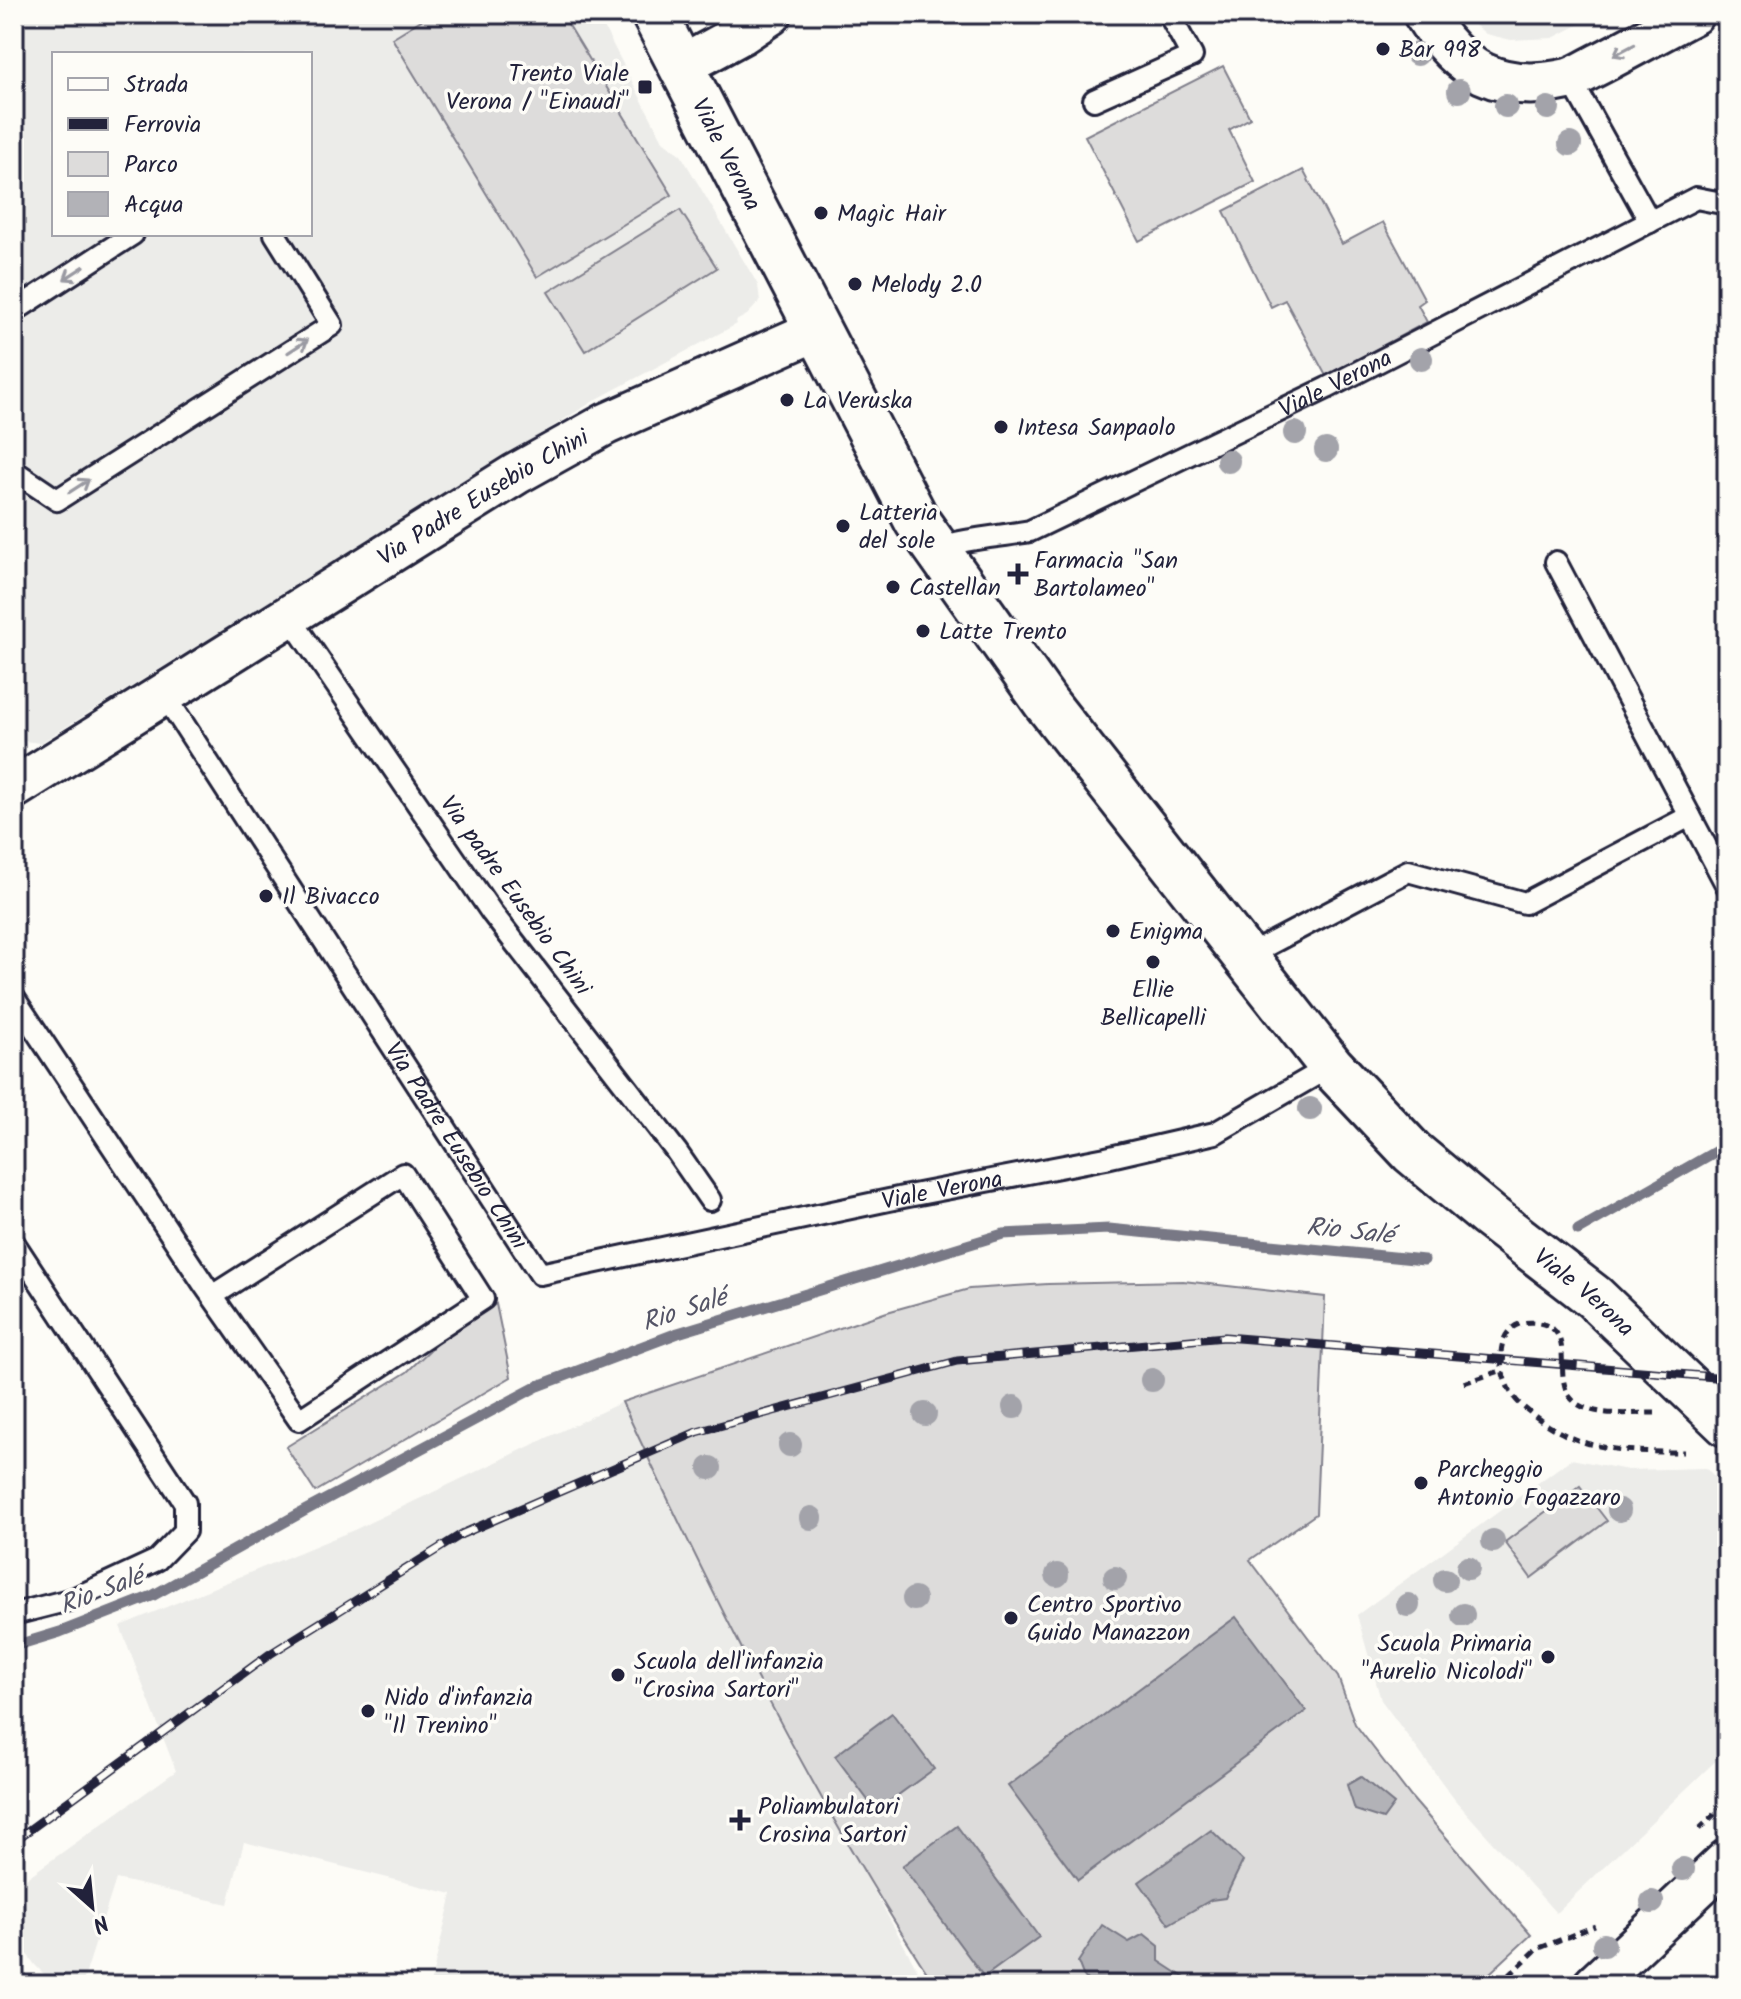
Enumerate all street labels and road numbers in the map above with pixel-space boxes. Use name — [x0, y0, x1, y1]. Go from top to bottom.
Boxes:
street label: Viale Verona — [680, 92, 771, 218]
street label: Viale Verona — [1273, 340, 1400, 429]
street label: Via Padre Eusebio Chini — [370, 419, 598, 577]
street label: Via padre Eusebio Chini — [429, 788, 602, 1005]
street label: Via Padre Eusebio Chini — [373, 1035, 538, 1259]
street label: Viale Verona — [878, 1160, 1006, 1222]
street label: Viale Verona — [1524, 1239, 1643, 1347]

